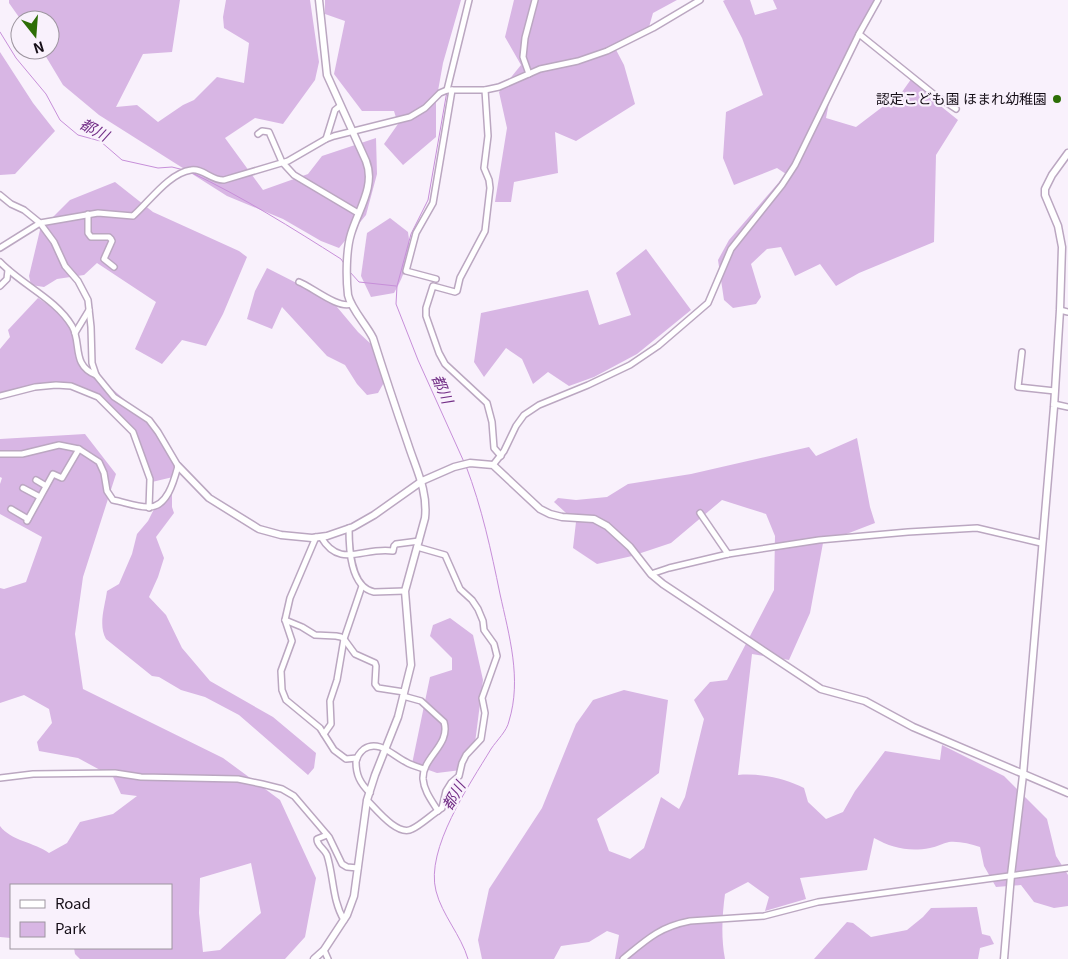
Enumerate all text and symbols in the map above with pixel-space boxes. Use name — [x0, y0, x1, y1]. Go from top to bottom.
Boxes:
north arrow — [10, 10, 60, 60]
text: N — [31, 37, 47, 59]
place label: 認定こども園 ほまれ幼稚園 — [876, 88, 1047, 108]
marker: 認定こども園 ほまれ幼稚園 — [1051, 93, 1063, 105]
water label: 都川 — [77, 112, 115, 146]
water label: 都川 — [428, 370, 460, 408]
water label: 都川 — [436, 775, 470, 813]
legend — [10, 884, 172, 949]
text: Road — [55, 892, 91, 913]
text: Park — [55, 917, 87, 938]

